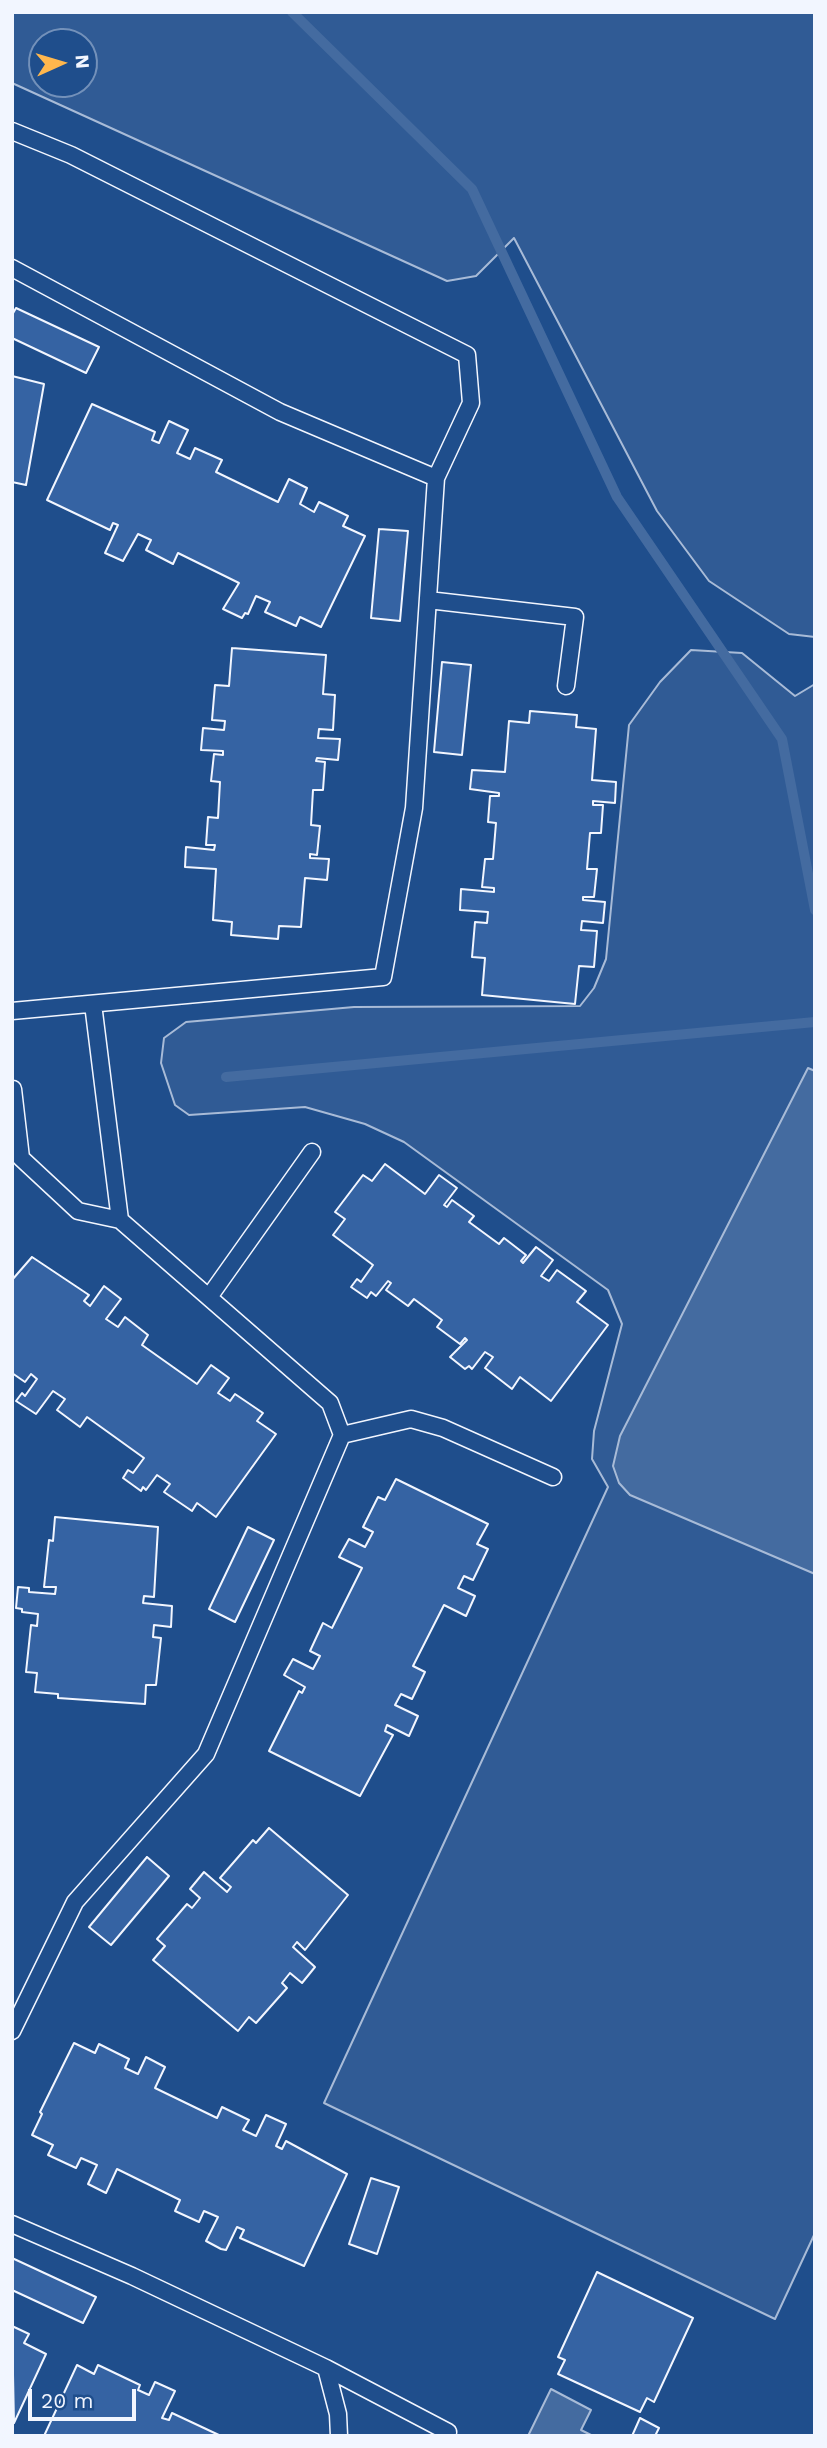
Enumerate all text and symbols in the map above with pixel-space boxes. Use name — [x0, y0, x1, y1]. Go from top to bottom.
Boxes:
north arrow — [28, 28, 98, 98]
text: N — [70, 54, 94, 69]
scale bar — [32, 2374, 140, 2418]
text: 20 m — [41, 2388, 93, 2413]

